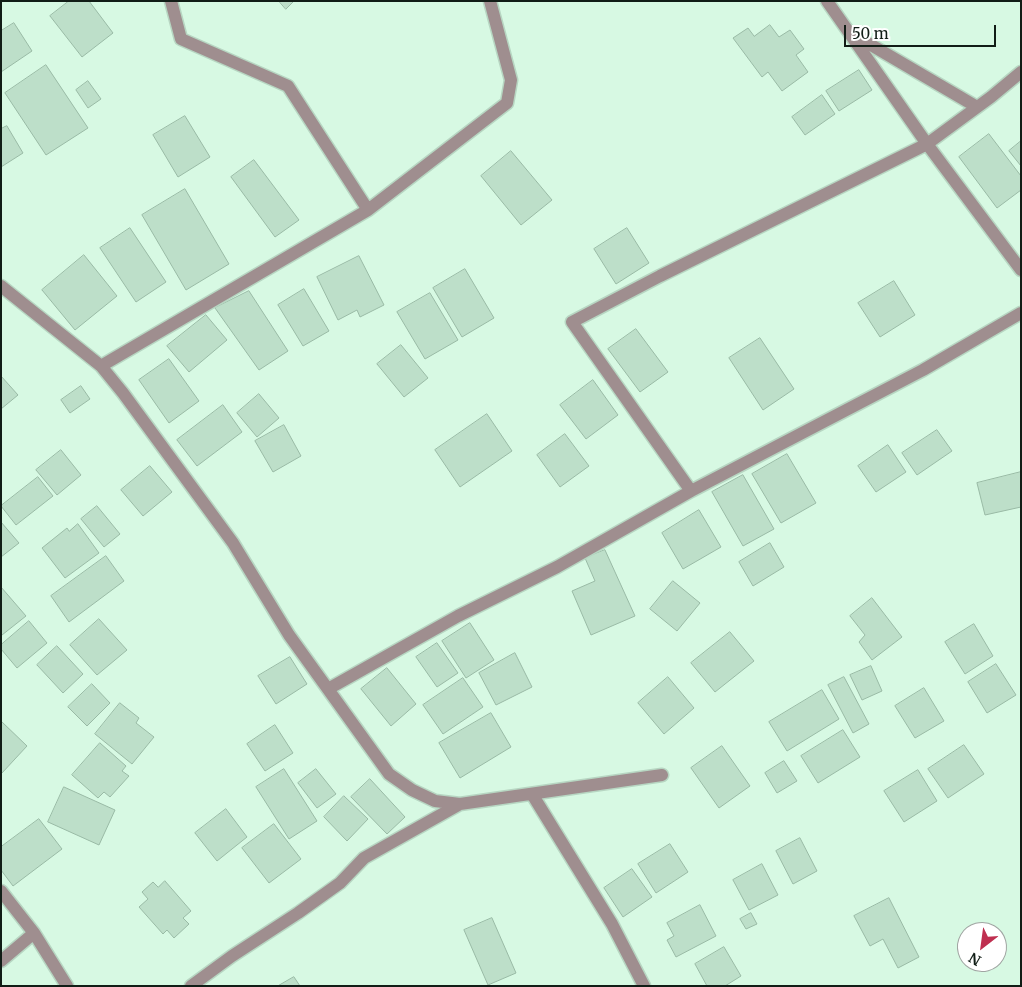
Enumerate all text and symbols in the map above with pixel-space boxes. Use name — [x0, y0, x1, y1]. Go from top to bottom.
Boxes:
scale bar — [847, 15, 1000, 47]
text: 50 m — [852, 24, 889, 43]
north arrow — [957, 922, 1007, 972]
text: N — [966, 949, 984, 970]

